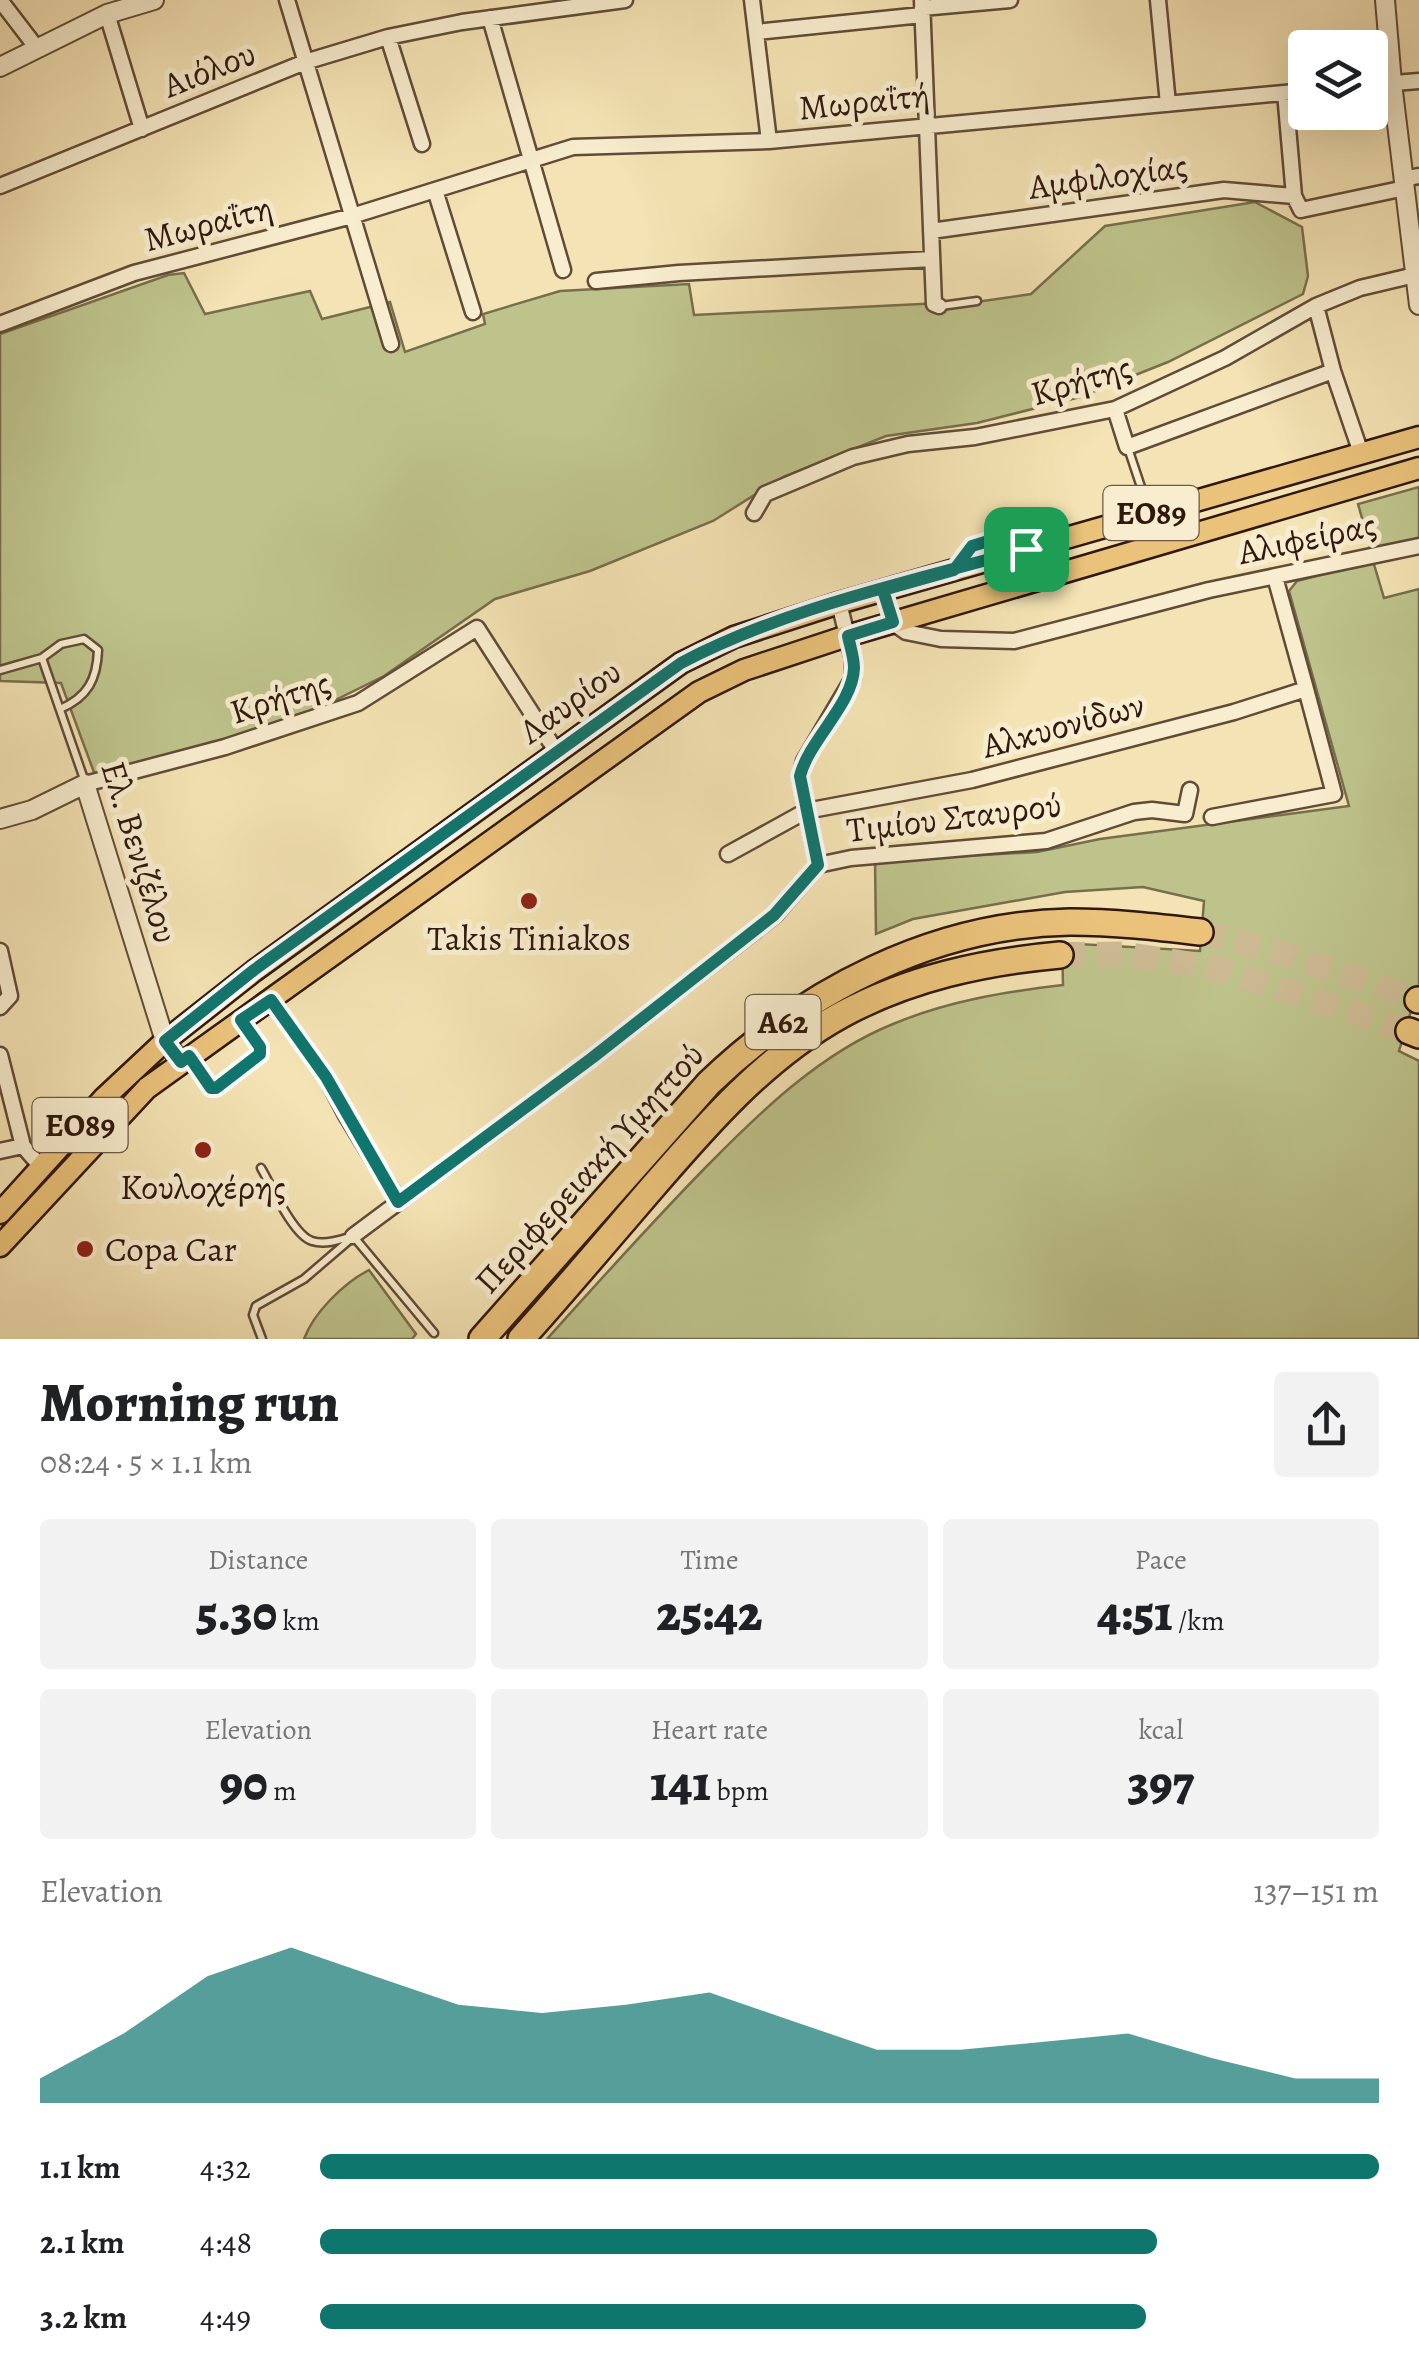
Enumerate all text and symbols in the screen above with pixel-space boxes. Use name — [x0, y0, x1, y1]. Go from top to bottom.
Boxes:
street label: Αιόλου — [155, 29, 263, 110]
map controls — [1288, 30, 1388, 130]
button: layers — [1288, 30, 1388, 130]
street label: Μωραΐτή — [796, 70, 932, 132]
street label: Αμφιλοχίας — [1025, 141, 1190, 211]
street label: Μωραΐτη — [138, 183, 278, 263]
street label: Κρήτης — [1025, 343, 1137, 417]
road number: ΕΟ89 — [1104, 486, 1198, 540]
street label: Αλιφείρας — [1233, 500, 1380, 576]
pin — [984, 507, 1069, 592]
icon: arrive — [999, 522, 1054, 577]
street label: Λαυρίου — [508, 648, 631, 755]
street label: Κρήτης — [224, 658, 336, 736]
street label: Αλκυονίδων — [976, 680, 1149, 770]
street label: Ελ. Βενιζέλου — [90, 755, 190, 949]
street label: Τιμίου Σταυρού — [844, 780, 1064, 854]
marker: Takis Tiniakos — [518, 890, 540, 912]
place label: Takis Tiniakos — [427, 914, 631, 962]
road number: Α62 — [746, 995, 820, 1049]
street label: Περιφερειακή Υμηττού — [463, 1032, 715, 1304]
road number: ΕΟ89 — [32, 1098, 128, 1152]
marker: Κουλοχέρης — [192, 1139, 214, 1161]
place label: Κουλοχέρης — [120, 1163, 286, 1211]
place label: Copa Car — [105, 1225, 237, 1273]
marker: Copa Car — [74, 1238, 96, 1260]
text: Morning run — [40, 1365, 339, 1440]
button: share — [1274, 1372, 1379, 1477]
text: 08:24 · 5 × 1.1 km — [40, 1440, 252, 1484]
text: Distance — [208, 1541, 308, 1579]
text: Time — [680, 1541, 739, 1579]
text: Pace — [1135, 1541, 1187, 1579]
text: 5.30 — [197, 1579, 277, 1647]
text: 25:42 — [657, 1579, 762, 1647]
text: 4:51 — [1097, 1579, 1173, 1647]
text: km — [277, 1602, 320, 1640]
text: /km — [1173, 1602, 1225, 1640]
text: Elevation — [204, 1711, 312, 1749]
text: Heart rate — [651, 1711, 768, 1749]
text: kcal — [1138, 1711, 1183, 1749]
text: 90 — [220, 1749, 268, 1817]
text: 141 — [650, 1749, 711, 1817]
text: 397 — [1127, 1749, 1194, 1817]
text: m — [268, 1772, 296, 1810]
text: bpm — [711, 1772, 769, 1810]
text: Elevation — [40, 1869, 163, 1913]
text: 137–151 m — [1253, 1869, 1379, 1913]
text: 1.1 km — [40, 2145, 121, 2189]
text: 4:32 — [200, 2145, 251, 2189]
text: 2.1 km — [40, 2220, 125, 2264]
text: 4:48 — [200, 2220, 252, 2264]
text: 3.2 km — [40, 2295, 127, 2339]
text: 4:49 — [200, 2295, 251, 2339]

